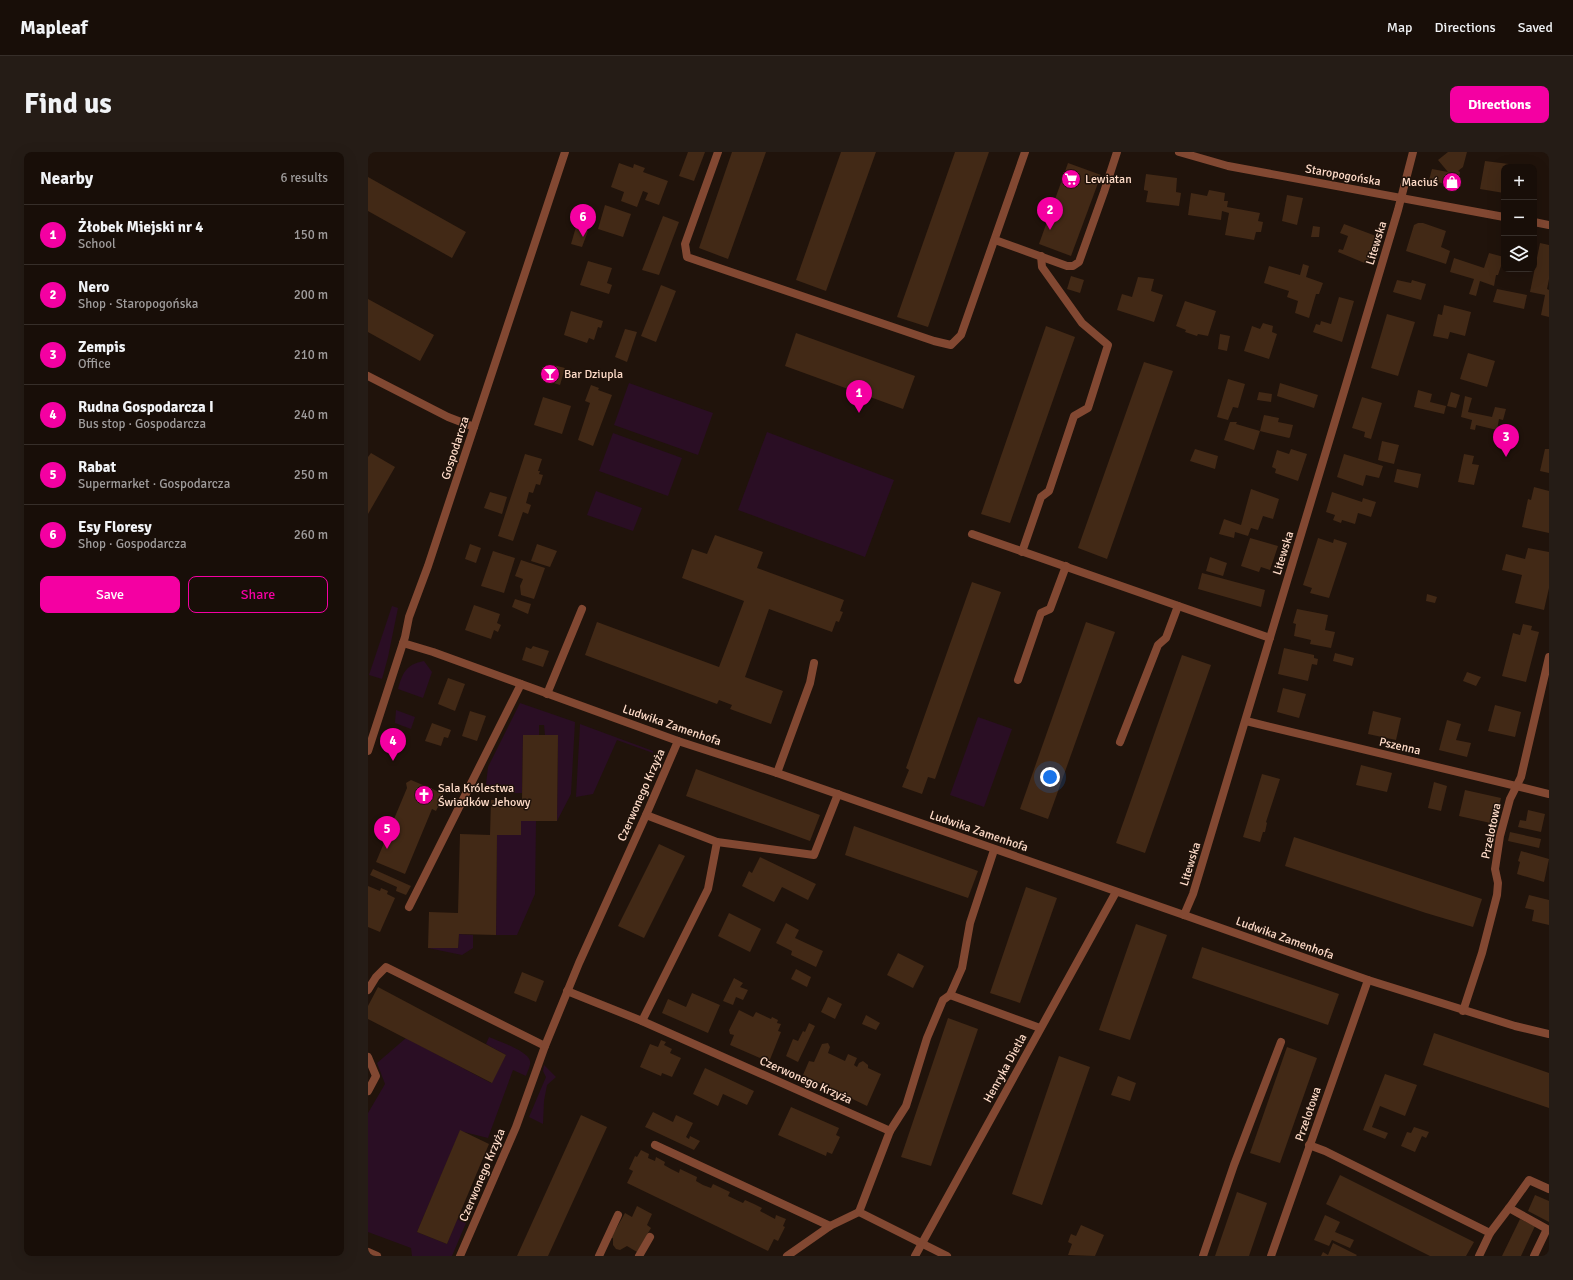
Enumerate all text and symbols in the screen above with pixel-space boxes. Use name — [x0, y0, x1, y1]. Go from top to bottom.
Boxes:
text: Mapleaf — [20, 16, 88, 40]
text: Map — [1387, 19, 1413, 36]
text: Directions — [1435, 19, 1496, 36]
text: Saved — [1518, 19, 1553, 36]
button: Directions — [1450, 86, 1549, 123]
text: Find us — [24, 87, 112, 121]
street label: Staropogońska — [1304, 161, 1382, 190]
map controls — [1501, 164, 1537, 272]
button: + — [1501, 164, 1537, 200]
text: Nearby — [40, 168, 93, 189]
supermarket icon: Lewiatan — [1060, 168, 1082, 190]
text: 6 results — [280, 170, 328, 186]
shop icon: Maciuś — [1441, 171, 1463, 193]
place label: Lewiatan — [1085, 172, 1132, 187]
place label: Maciuś — [1401, 175, 1438, 190]
pin: 2 — [1037, 197, 1063, 230]
button: − — [1501, 200, 1537, 236]
pin: 6 — [570, 204, 596, 237]
text: Żłobek Miejski nr 4 — [78, 218, 203, 236]
street label: Litewska — [1363, 219, 1390, 267]
text: 1 — [49, 227, 57, 243]
text: 150 m — [294, 227, 328, 243]
text: School — [78, 236, 116, 252]
button: layers — [1501, 236, 1537, 272]
text: Nero — [78, 278, 109, 296]
text: 2 — [49, 287, 57, 303]
text: 200 m — [294, 287, 328, 303]
text: Shop · Staropogońska — [78, 296, 198, 312]
text: Zempis — [78, 338, 125, 356]
text: 3 — [49, 347, 57, 363]
text: 210 m — [294, 347, 328, 363]
text: Office — [78, 356, 111, 372]
bar icon: Bar Dziupla — [539, 363, 561, 385]
place label: Bar Dziupla — [564, 367, 623, 382]
pin: 1 — [846, 380, 872, 413]
text: Rudna Gospodarcza I — [78, 398, 214, 416]
text: 4 — [49, 407, 57, 423]
text: 240 m — [294, 407, 328, 423]
street label: Gospodarcza — [438, 415, 473, 482]
text: Bus stop · Gospodarcza — [78, 416, 206, 432]
pin: 3 — [1493, 424, 1519, 457]
text: Rabat — [78, 458, 116, 476]
text: 5 — [49, 467, 57, 483]
text: 250 m — [294, 467, 328, 483]
text: Supermarket · Gospodarcza — [78, 476, 230, 492]
text: Esy Floresy — [78, 518, 152, 536]
text: 6 — [49, 527, 57, 543]
text: 260 m — [294, 527, 328, 543]
street label: Litewska — [1270, 529, 1297, 577]
text: Shop · Gospodarcza — [78, 536, 187, 552]
button: Save — [40, 576, 180, 613]
button: Share — [188, 576, 328, 613]
street label: Ludwika Zamenhofa — [621, 702, 723, 749]
pin: 4 — [380, 728, 406, 761]
street label: Pszenna — [1378, 734, 1422, 759]
street label: Czerwonego Krzyża — [614, 747, 669, 844]
your location — [1040, 767, 1060, 787]
place label: Sala Królestwa Świadków Jehowy — [438, 781, 531, 810]
church icon: Sala Królestwa Świadków Jehowy — [413, 784, 435, 806]
street label: Przelotowa — [1478, 802, 1505, 860]
street label: Ludwika Zamenhofa — [928, 808, 1030, 855]
pin: 5 — [374, 816, 400, 849]
street label: Litewska — [1177, 840, 1204, 888]
street label: Ludwika Zamenhofa — [1234, 914, 1336, 963]
street label: Henryka Dietla — [980, 1031, 1031, 1105]
street label: Czerwonego Krzyża — [757, 1053, 854, 1108]
street label: Przelotowa — [1292, 1085, 1325, 1143]
street label: Czerwonego Krzyża — [456, 1126, 509, 1224]

